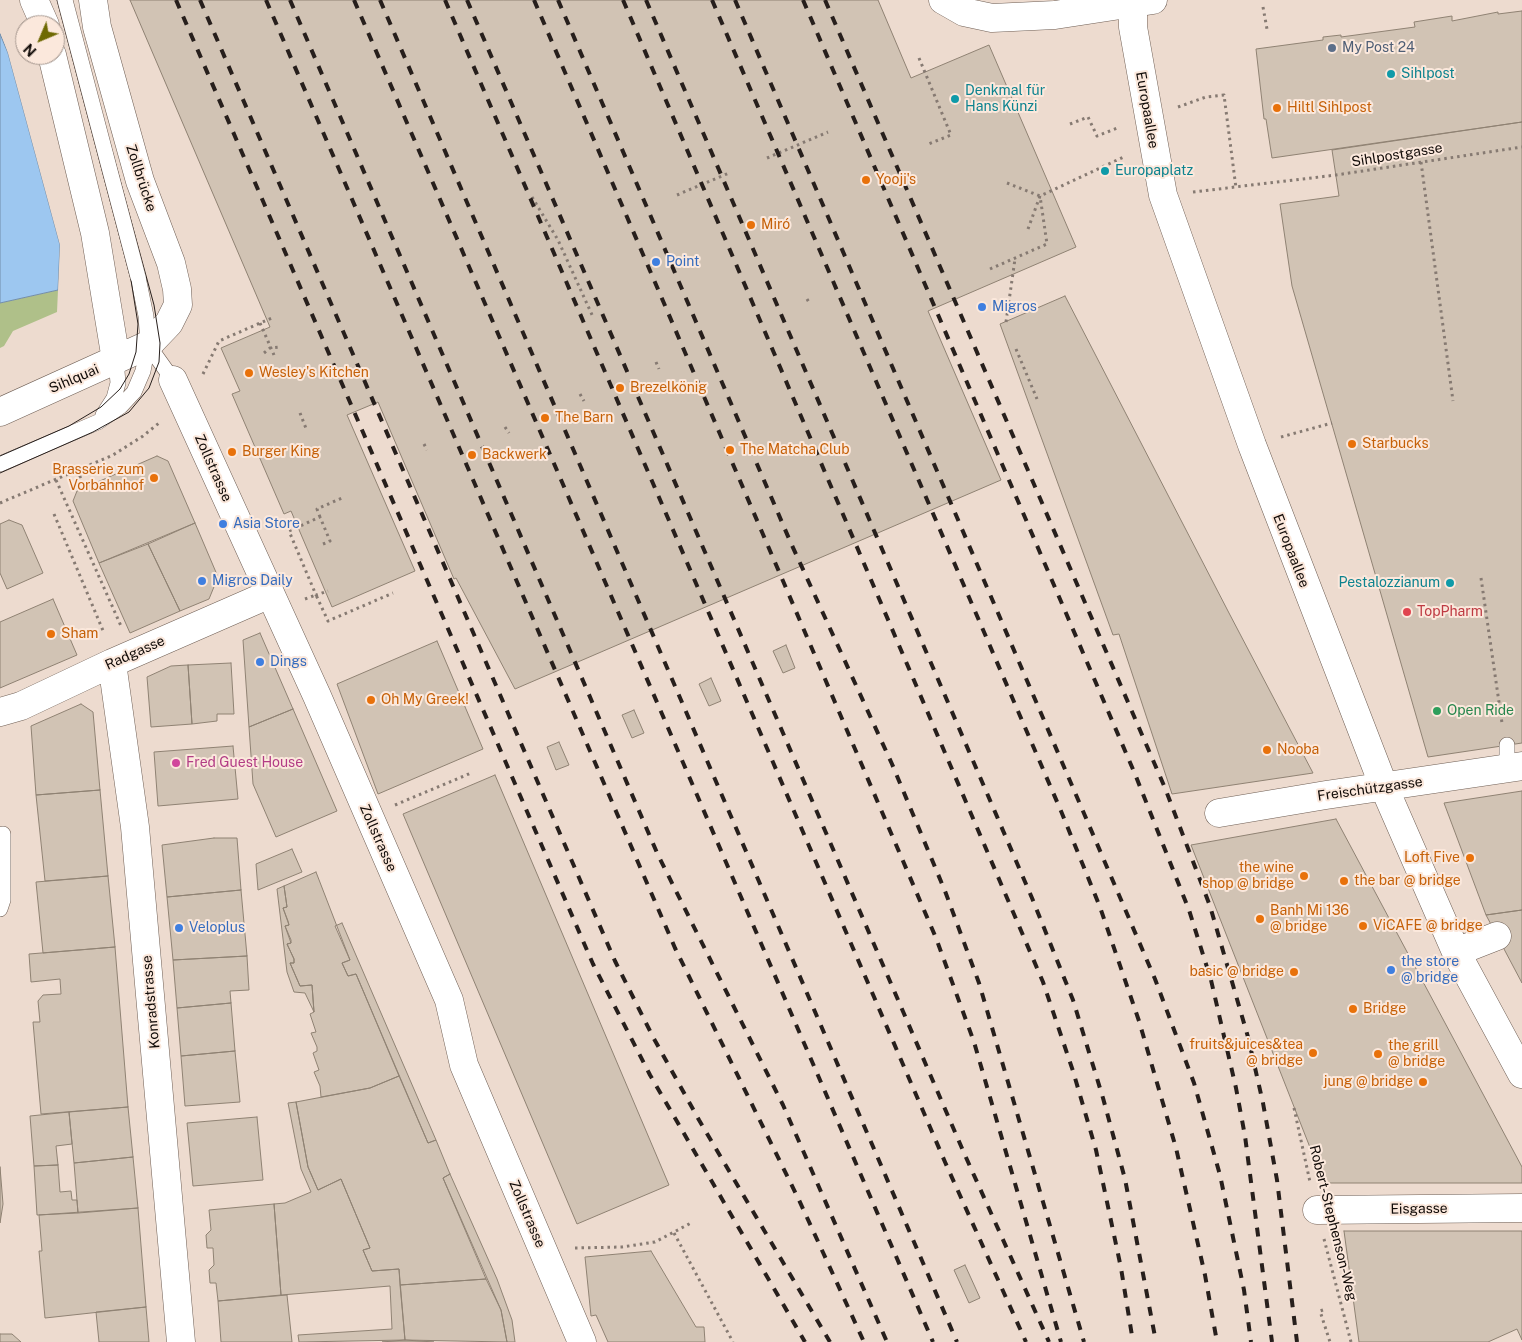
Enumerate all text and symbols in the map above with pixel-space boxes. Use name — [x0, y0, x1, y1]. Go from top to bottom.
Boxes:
north arrow — [15, 15, 65, 65]
text: N — [21, 40, 40, 59]
place label: My Post 24 — [1342, 40, 1415, 56]
marker: My Post 24 — [1326, 42, 1338, 54]
place label: Sihlpost — [1401, 66, 1455, 82]
marker: Sihlpost — [1385, 68, 1397, 80]
street label: Europaallee — [1132, 70, 1162, 150]
place label: Denkmal für Hans Künzi — [965, 83, 1045, 115]
marker: Denkmal für Hans Künzi — [949, 93, 961, 105]
place label: Hiltl Sihlpost — [1287, 100, 1372, 116]
marker: Hiltl Sihlpost — [1271, 102, 1283, 114]
street label: Sihlpostgasse — [1350, 139, 1444, 171]
street label: Zollbrücke — [122, 142, 160, 214]
place label: Europaplatz — [1115, 163, 1193, 179]
marker: Europaplatz — [1099, 165, 1111, 177]
place label: Yooji's — [876, 172, 916, 188]
marker: Yooji's — [860, 174, 872, 186]
place label: Miró — [761, 217, 790, 233]
marker: Miró — [745, 219, 757, 231]
place label: Point — [666, 254, 699, 270]
marker: Point — [650, 256, 662, 268]
place label: Migros — [992, 299, 1037, 315]
marker: Migros — [976, 301, 988, 313]
street label: Sihlquai — [47, 361, 101, 397]
place label: Wesley's Kitchen — [259, 365, 369, 381]
marker: Wesley's Kitchen — [243, 367, 255, 379]
place label: Brezelkönig — [630, 380, 707, 396]
marker: Brezelkönig — [614, 382, 626, 394]
place label: The Barn — [555, 410, 613, 426]
marker: The Barn — [539, 412, 551, 424]
street label: Zollstrasse — [191, 432, 235, 504]
place label: Starbucks — [1362, 436, 1428, 452]
marker: Starbucks — [1346, 438, 1358, 450]
place label: The Matcha Club — [740, 442, 850, 458]
place label: Burger King — [242, 444, 320, 460]
marker: The Matcha Club — [724, 444, 736, 456]
marker: Burger King — [226, 446, 238, 458]
place label: Backwerk — [482, 447, 547, 463]
marker: Backwerk — [466, 449, 478, 461]
place label: Brasserie zum Vorbahnhof — [52, 462, 144, 494]
marker: Brasserie zum Vorbahnhof — [148, 472, 160, 484]
street label: Europaallee — [1269, 512, 1313, 590]
place label: Asia Store — [233, 516, 300, 532]
marker: Asia Store — [217, 518, 229, 530]
place label: Migros Daily — [212, 573, 293, 589]
marker: Migros Daily — [196, 575, 208, 587]
place label: Pestalozzianum — [1338, 575, 1440, 591]
marker: Pestalozzianum — [1444, 577, 1456, 589]
place label: TopPharm — [1417, 604, 1483, 620]
marker: TopPharm — [1401, 606, 1413, 618]
place label: Sham — [61, 626, 98, 642]
marker: Sham — [45, 628, 57, 640]
street label: Radgasse — [103, 632, 167, 674]
place label: Dings — [270, 654, 307, 670]
marker: Dings — [254, 656, 266, 668]
place label: Oh My Greek! — [381, 692, 469, 708]
marker: Oh My Greek! — [365, 694, 377, 706]
place label: Open Ride — [1447, 703, 1514, 719]
marker: Open Ride — [1431, 705, 1443, 717]
place label: Nooba — [1277, 742, 1319, 758]
marker: Nooba — [1261, 744, 1273, 756]
place label: Fred Guest House — [186, 755, 303, 771]
marker: Fred Guest House — [170, 757, 182, 769]
street label: Freischützgasse — [1316, 773, 1424, 805]
street label: Zollstrasse — [356, 802, 400, 874]
place label: Loft Five — [1404, 850, 1460, 866]
marker: Loft Five — [1464, 852, 1476, 864]
place label: the wine shop @ bridge — [1202, 860, 1294, 892]
marker: the wine shop @ bridge — [1298, 870, 1310, 882]
place label: the bar @ bridge — [1354, 873, 1461, 889]
marker: the bar @ bridge — [1338, 875, 1350, 887]
place label: Banh Mi 136 @ bridge — [1270, 903, 1349, 936]
marker: Banh Mi 136 @ bridge — [1254, 913, 1266, 925]
place label: ViCAFE @ bridge — [1373, 918, 1483, 934]
place label: Veloplus — [189, 920, 245, 936]
marker: ViCAFE @ bridge — [1357, 920, 1369, 932]
marker: Veloplus — [173, 922, 185, 934]
place label: the store @ bridge — [1401, 954, 1459, 986]
street label: Konradstrasse — [139, 955, 163, 1049]
place label: basic @ bridge — [1189, 964, 1284, 980]
marker: the store @ bridge — [1385, 964, 1397, 976]
marker: basic @ bridge — [1288, 966, 1300, 978]
place label: Bridge — [1363, 1001, 1406, 1017]
marker: Bridge — [1347, 1003, 1359, 1015]
place label: fruits&juices&tea @ bridge — [1189, 1037, 1303, 1070]
place label: the grill @ bridge — [1388, 1038, 1445, 1070]
marker: fruits&juices&tea @ bridge — [1307, 1047, 1319, 1059]
marker: the grill @ bridge — [1372, 1048, 1384, 1060]
place label: jung @ bridge — [1324, 1074, 1413, 1090]
marker: jung @ bridge — [1417, 1076, 1429, 1088]
street label: Robert-Stephenson-Weg — [1305, 1143, 1361, 1303]
street label: Zollstrasse — [505, 1178, 549, 1250]
street label: Eisgasse — [1390, 1200, 1448, 1218]

